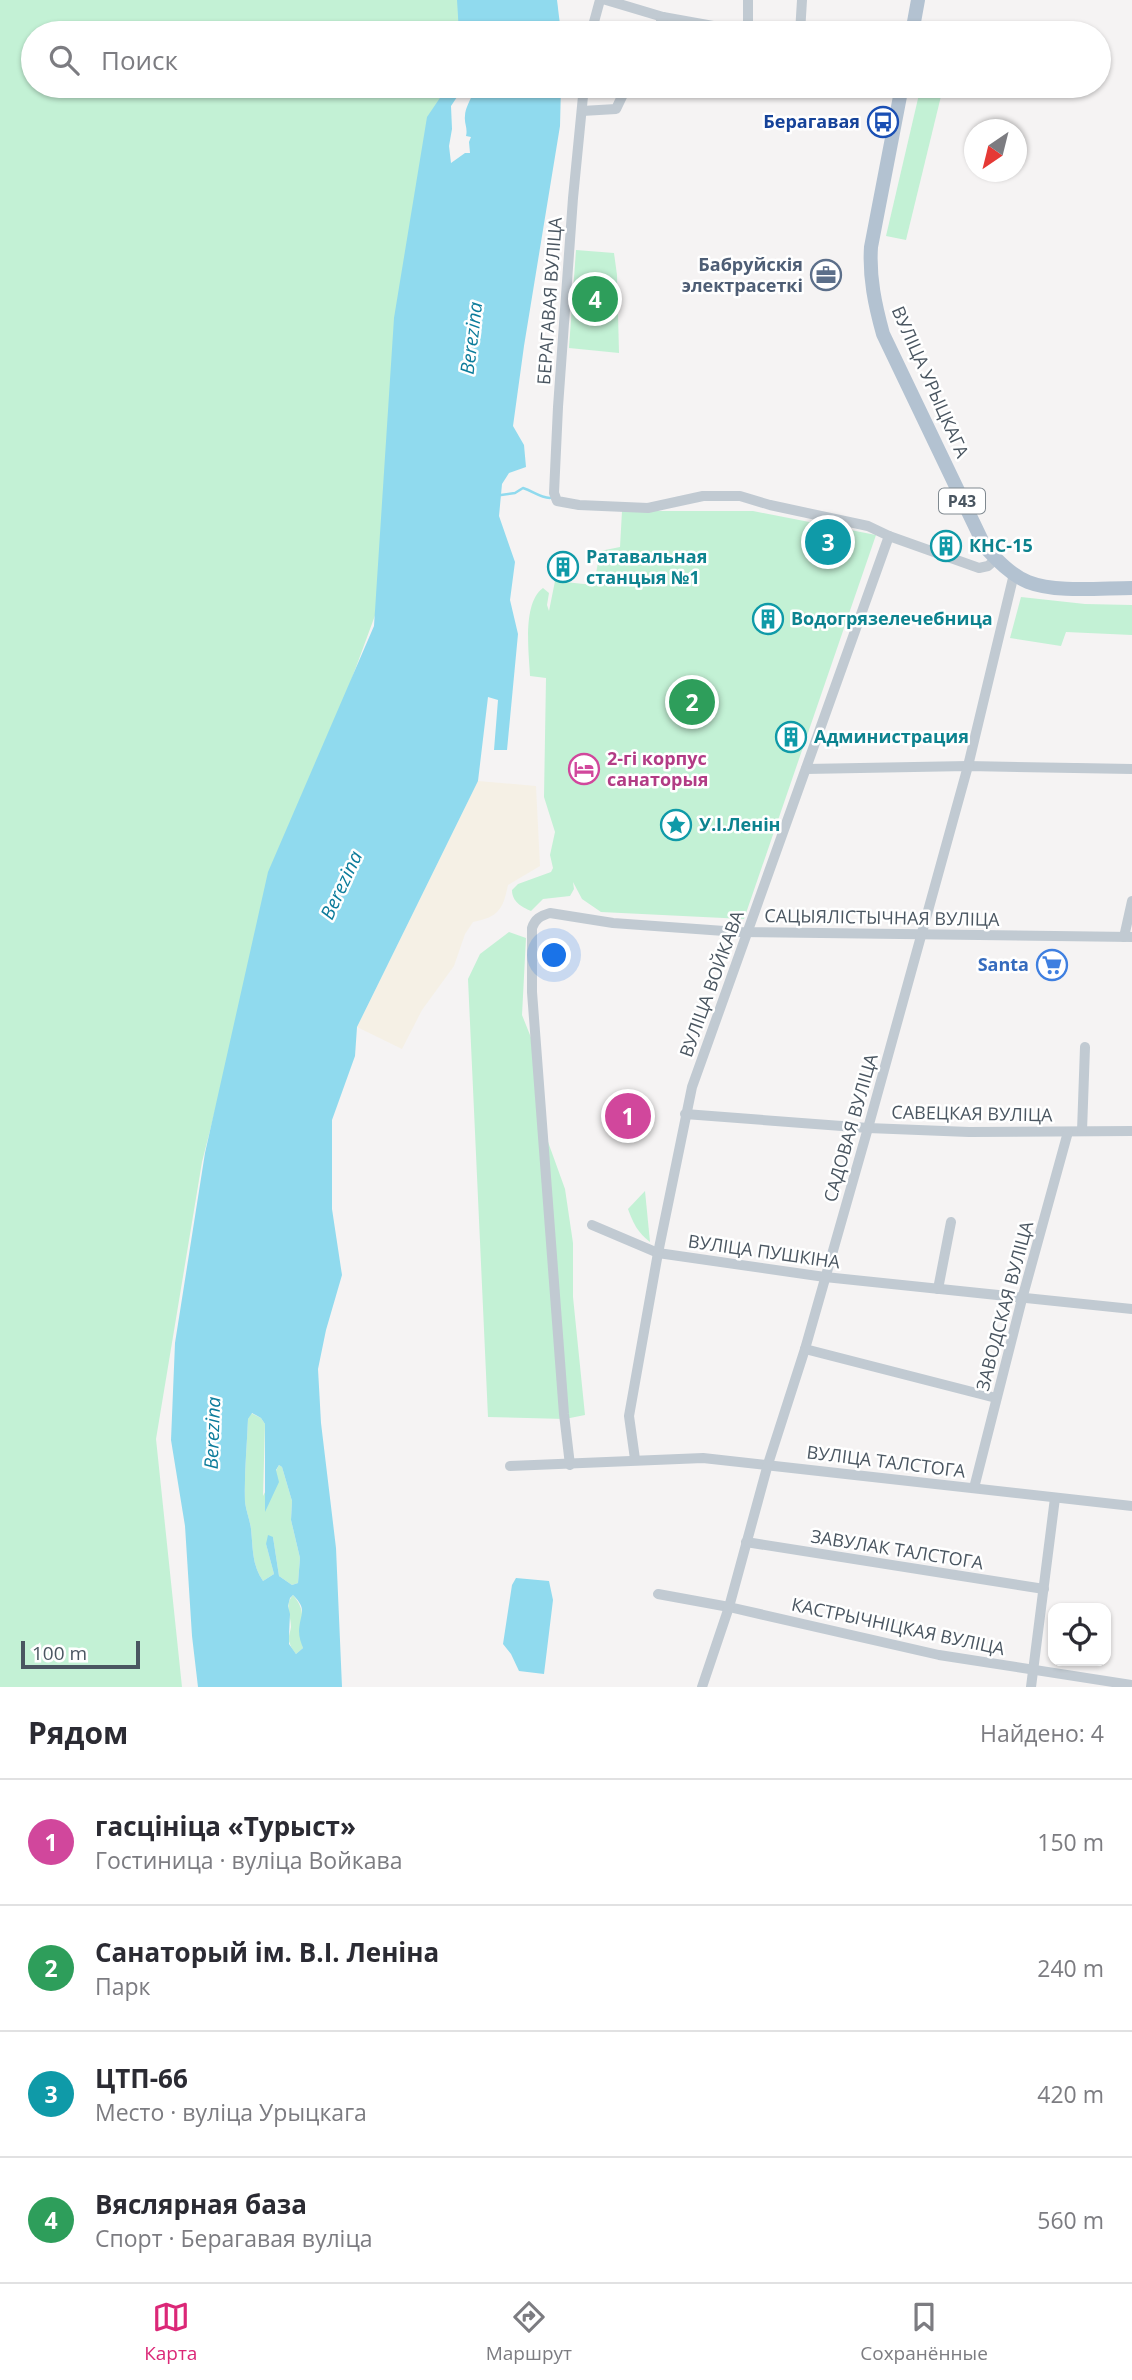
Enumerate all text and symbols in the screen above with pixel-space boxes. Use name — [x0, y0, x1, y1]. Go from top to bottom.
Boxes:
search box — [21, 21, 1111, 98]
icon: search — [45, 41, 83, 79]
text: Поиск — [101, 42, 178, 78]
bus stop icon: Берагавая — [866, 105, 900, 139]
place label: Берагавая — [763, 109, 860, 133]
north arrow — [964, 119, 1027, 182]
street label: БЕРАГАВАЯ ВУЛІЦА — [531, 216, 567, 386]
place label: Бабруйскія электрасеткі — [682, 252, 803, 297]
office icon: Бабруйскія электрасеткі — [809, 258, 843, 292]
pin: 4 — [572, 273, 618, 325]
water label: Berezina — [454, 300, 488, 376]
street label: ВУЛІЦА УРЫЦКАГА — [887, 302, 975, 462]
road number: Р43 — [939, 488, 985, 514]
pin: 3 — [805, 516, 851, 568]
building icon: КНС-15 — [929, 529, 963, 563]
place label: КНС-15 — [969, 533, 1033, 557]
place label: Ратавальная станцыя №1 — [586, 544, 707, 589]
building icon: Ратавальная станцыя №1 — [546, 550, 580, 584]
building icon: Водогрязелечебница — [751, 602, 785, 636]
place label: Водогрязелечебница — [791, 606, 993, 630]
pin: 2 — [669, 676, 715, 728]
building icon: Администрация — [774, 720, 808, 754]
place label: Администрация — [814, 724, 969, 748]
place label: 2-гі корпус санаторыя — [607, 746, 708, 791]
hotel icon: 2-гі корпус санаторыя — [567, 752, 601, 786]
place icon: У.І.Ленін — [659, 808, 693, 842]
place label: У.І.Ленін — [699, 812, 781, 836]
water label: Berezina — [314, 846, 368, 923]
street label: САЦЫЯЛІСТЫЧНАЯ ВУЛІЦА — [764, 903, 1000, 931]
street label: ВУЛІЦА ВОЙКАВА — [673, 906, 749, 1060]
your location — [537, 938, 571, 972]
supermarket icon: Santa — [1035, 948, 1069, 982]
place label: Santa — [978, 952, 1029, 976]
street label: САДОВАЯ ВУЛІЦА — [817, 1050, 883, 1205]
pin: 1 — [605, 1090, 651, 1142]
street label: САВЕЦКАЯ ВУЛІЦА — [891, 1100, 1053, 1126]
street label: ЗАВОДСКАЯ ВУЛІЦА — [970, 1218, 1038, 1393]
street label: ВУЛІЦА ПУШКІНА — [687, 1228, 842, 1274]
water label: Berezina — [198, 1396, 226, 1470]
street label: ВУЛІЦА ТАЛСТОГА — [805, 1439, 967, 1483]
street label: ЗАВУЛАК ТАЛСТОГА — [809, 1524, 986, 1575]
street label: КАСТРЫЧНІЦКАЯ ВУЛІЦА — [789, 1592, 1008, 1660]
map controls — [1048, 1603, 1111, 1666]
button: locate — [1048, 1603, 1111, 1666]
scale bar — [21, 1638, 140, 1670]
text: 100 m — [32, 1640, 87, 1666]
text: Рядом — [28, 1712, 128, 1753]
text: Найдено: 4 — [980, 1717, 1104, 1749]
text: гасцініца «Турыст» — [95, 1808, 356, 1844]
text: 1 — [44, 1826, 58, 1858]
text: 150 m — [1037, 1826, 1104, 1858]
text: Гостиница · вуліца Войкава — [95, 1844, 402, 1876]
text: Санаторый ім. В.І. Леніна — [95, 1934, 439, 1970]
text: 2 — [44, 1952, 58, 1984]
text: 240 m — [1037, 1952, 1104, 1984]
text: Парк — [95, 1970, 150, 2002]
text: ЦТП-66 — [95, 2060, 188, 2096]
text: 3 — [44, 2078, 58, 2110]
text: 420 m — [1037, 2078, 1104, 2110]
text: Место · вуліца Урыцкага — [95, 2096, 367, 2128]
text: Вяслярная база — [95, 2186, 307, 2222]
text: 4 — [44, 2204, 58, 2236]
text: 560 m — [1037, 2204, 1104, 2236]
text: Спорт · Берагавая вуліца — [95, 2222, 373, 2254]
tab: Карта — [144, 2298, 197, 2366]
tab: Маршрут — [486, 2298, 572, 2366]
tab: Сохранённые — [860, 2298, 988, 2366]

